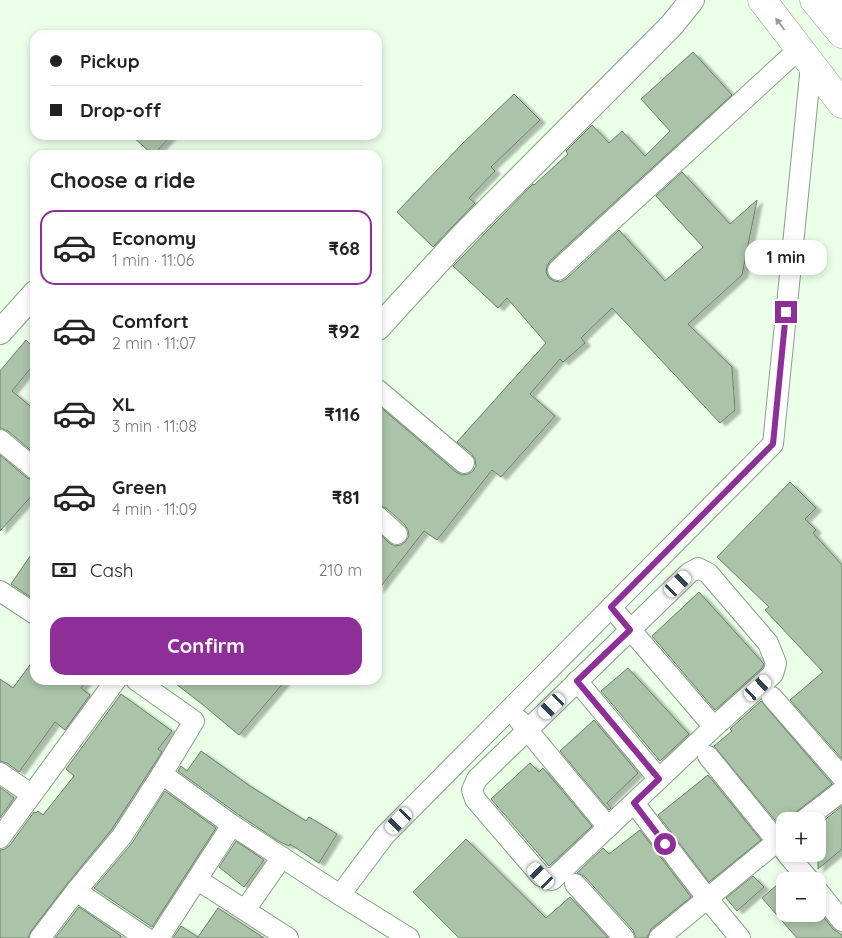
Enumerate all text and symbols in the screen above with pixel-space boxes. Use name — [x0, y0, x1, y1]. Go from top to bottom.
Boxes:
one-way arrow — [775, 18, 786, 31]
text: Pickup — [80, 49, 140, 73]
text: Drop-off — [80, 98, 161, 122]
text: Choose a ride — [50, 166, 195, 194]
icon: car — [52, 225, 97, 270]
text: Economy — [112, 226, 196, 250]
text: ₹68 — [329, 236, 360, 260]
callout: 1 min — [745, 240, 827, 274]
text: 1 min — [767, 247, 805, 267]
text: 1 min · 11:06 — [112, 250, 194, 270]
route end — [775, 301, 797, 323]
icon: car — [52, 308, 97, 353]
text: Comfort — [112, 309, 189, 333]
text: ₹92 — [328, 319, 360, 343]
text: 2 min · 11:07 — [112, 333, 196, 353]
icon: car — [52, 391, 97, 436]
text: XL — [112, 392, 135, 416]
text: ₹116 — [324, 402, 360, 426]
text: 3 min · 11:08 — [112, 416, 197, 436]
icon: car — [52, 474, 97, 519]
text: Green — [112, 475, 167, 499]
text: ₹81 — [332, 485, 360, 509]
text: 4 min · 11:09 — [112, 499, 197, 519]
icon: cash — [50, 556, 78, 584]
text: Cash — [90, 558, 134, 582]
text: 210 m — [319, 560, 362, 580]
car — [661, 568, 694, 600]
button: Confirm — [50, 617, 362, 675]
car — [741, 672, 774, 704]
car — [535, 690, 568, 722]
car — [383, 805, 414, 837]
map controls — [776, 812, 826, 922]
button: + — [776, 812, 826, 862]
route start — [654, 833, 676, 855]
car — [525, 860, 556, 892]
button: − — [776, 872, 826, 922]

